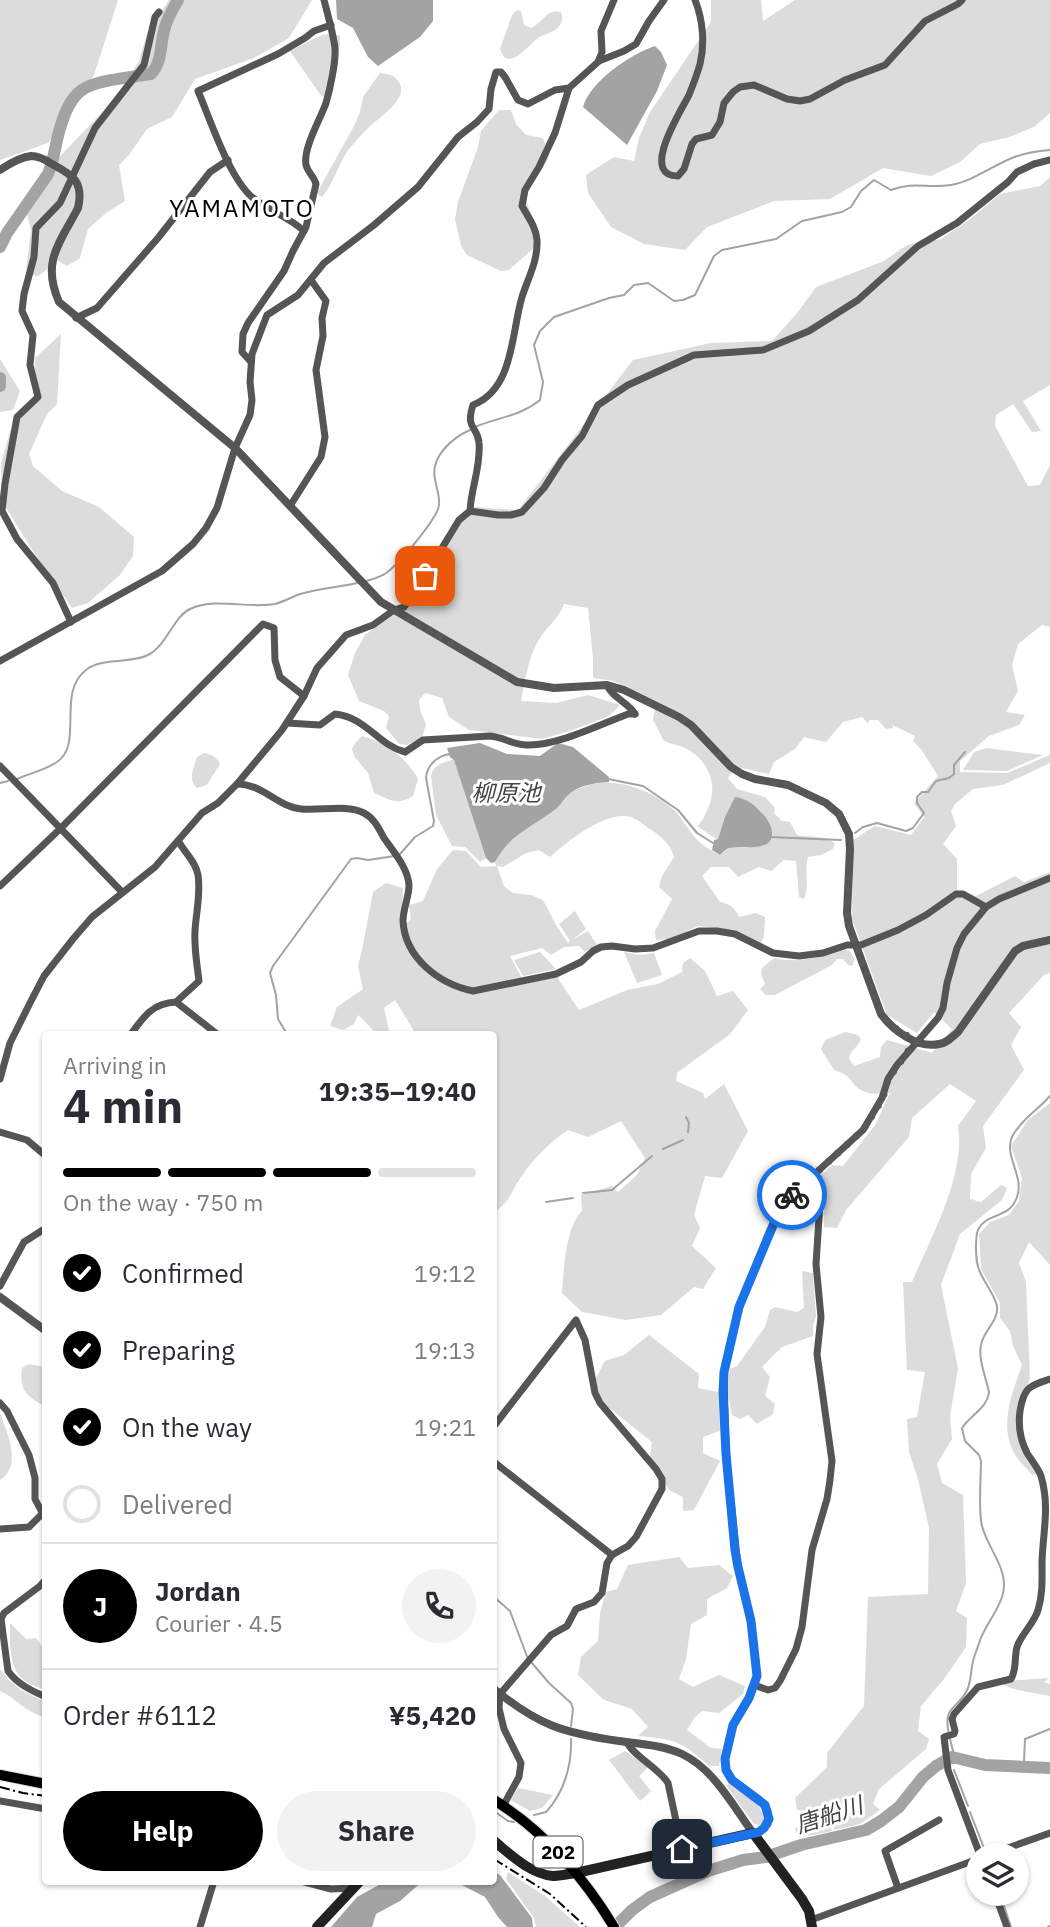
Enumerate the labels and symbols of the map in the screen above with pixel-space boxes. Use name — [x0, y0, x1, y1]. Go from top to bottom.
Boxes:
district label: YAMAMOTO — [169, 192, 315, 224]
pin — [395, 546, 455, 606]
water label: 柳原池 — [472, 777, 543, 807]
courier — [757, 1160, 827, 1230]
water label: 唐船川 — [791, 1788, 869, 1839]
pin — [652, 1819, 712, 1879]
road number: 202 — [534, 1836, 582, 1868]

